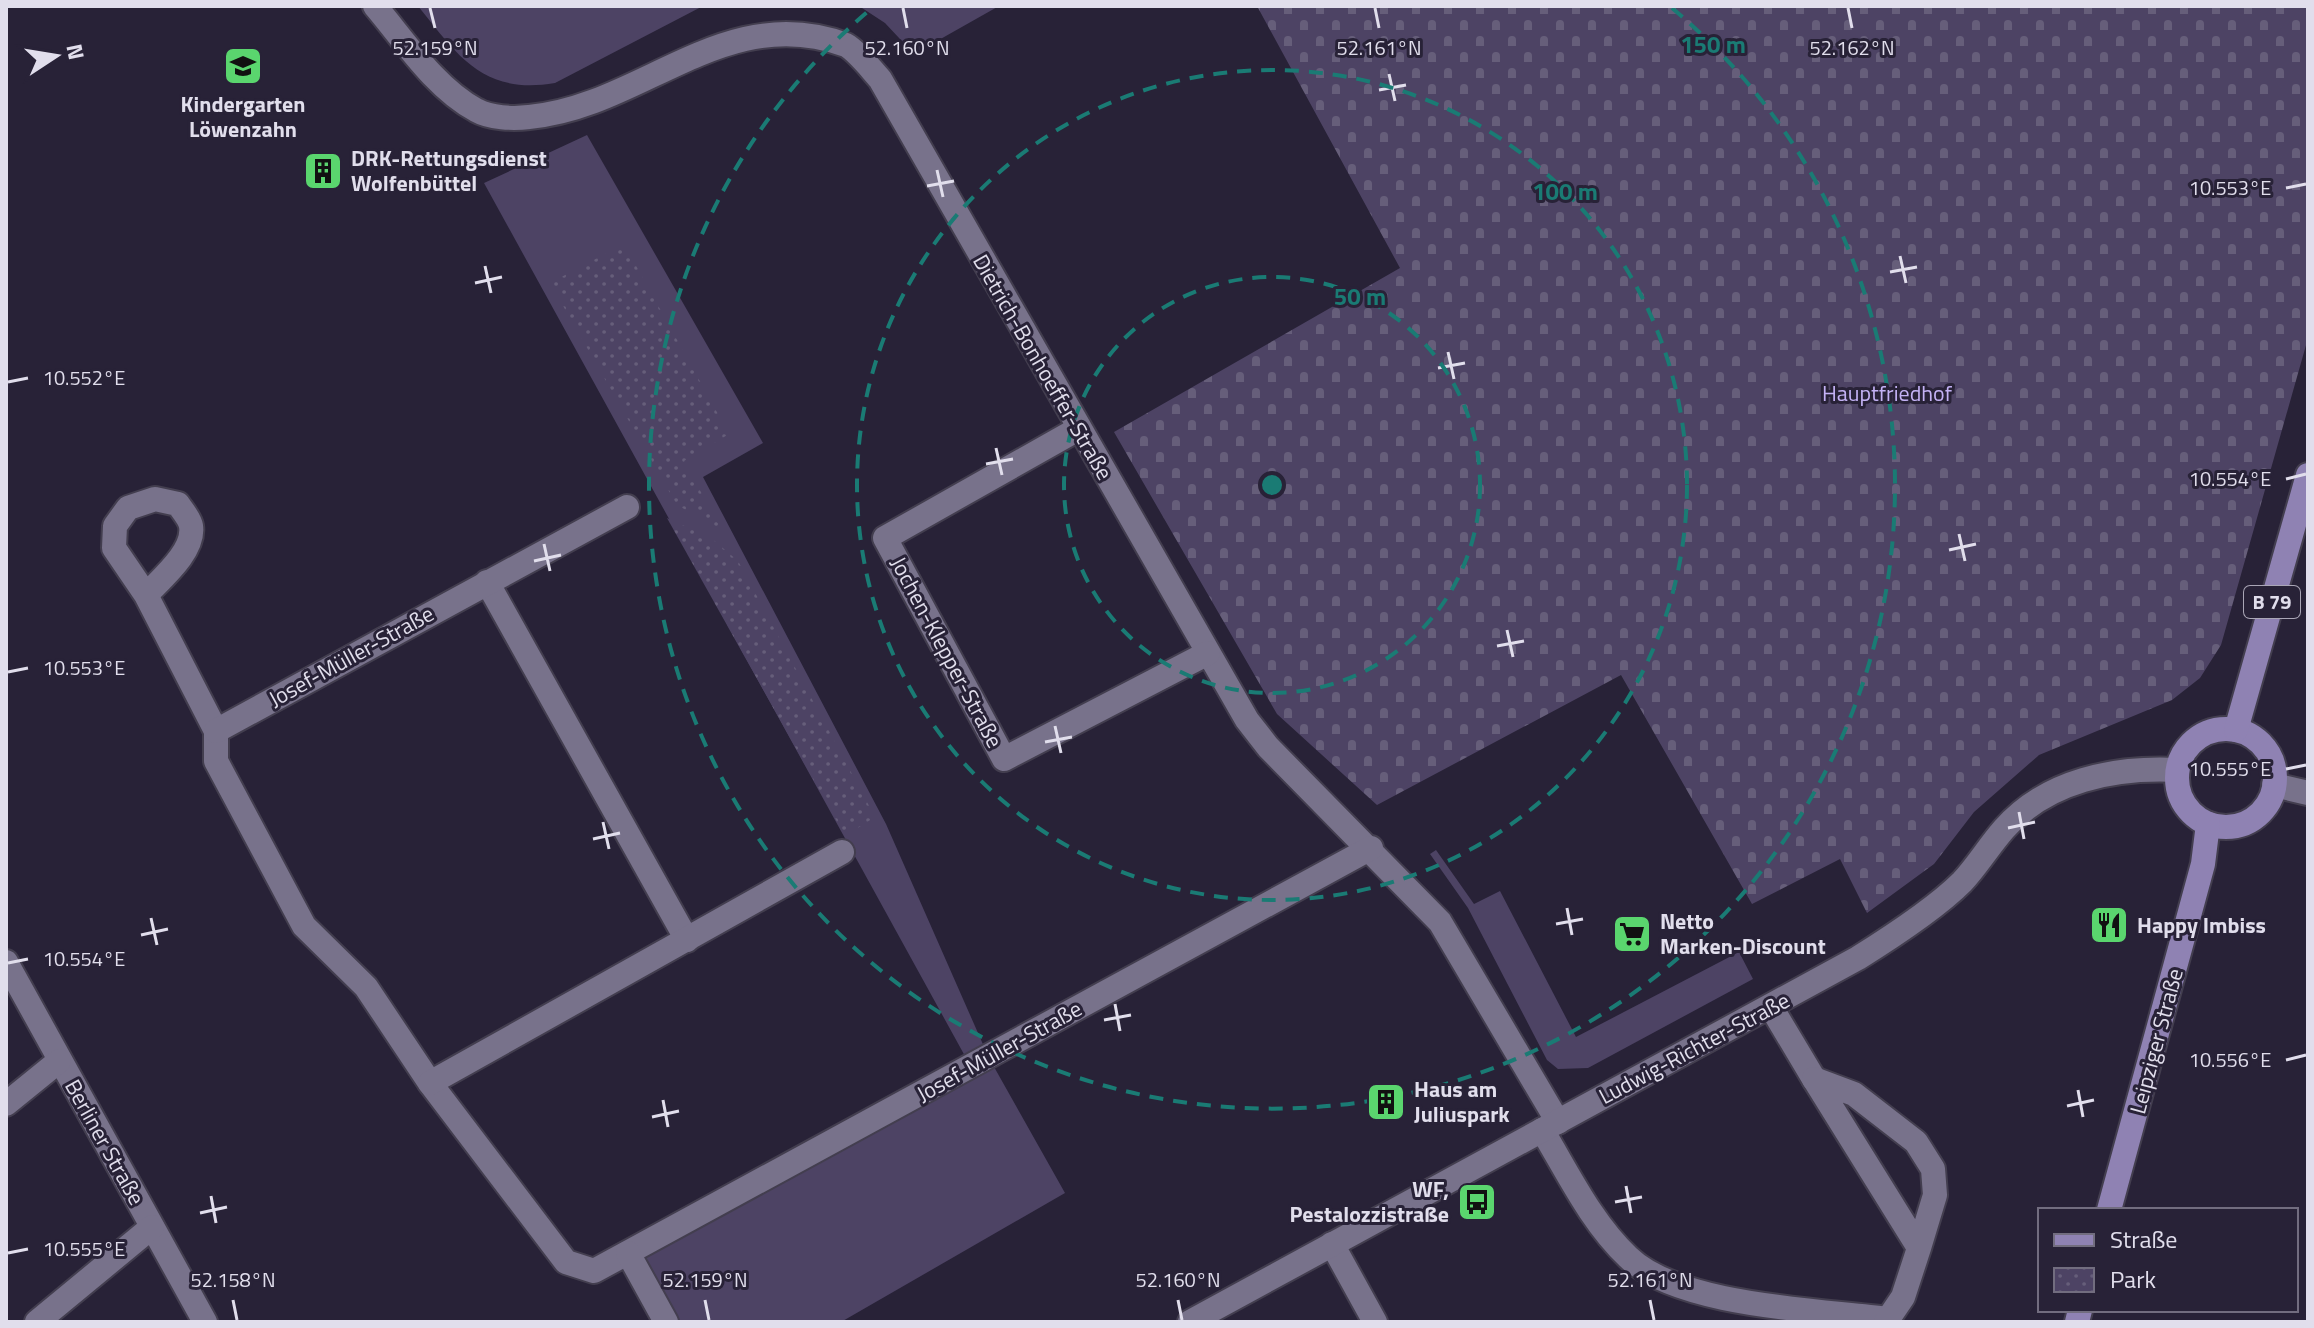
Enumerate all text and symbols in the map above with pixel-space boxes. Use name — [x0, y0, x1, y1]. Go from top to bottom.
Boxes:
north arrow — [16, 16, 96, 96]
text: 150 m — [1680, 26, 1746, 62]
text: 52.159°N — [392, 32, 478, 63]
text: 52.160°N — [864, 32, 950, 63]
text: 52.161°N — [1336, 32, 1422, 63]
text: 52.162°N — [1809, 32, 1895, 63]
text: N — [57, 41, 94, 63]
school or university icon: Kindergarten Löwenzahn — [222, 45, 264, 87]
place label: Kindergarten Löwenzahn — [181, 87, 305, 146]
place label: DRK-Rettungsdienst Wolfenbüttel — [351, 141, 547, 200]
building icon: DRK-Rettungsdienst Wolfenbüttel — [302, 150, 344, 192]
text: 10.553°E — [2189, 172, 2271, 203]
text: 100 m — [1532, 173, 1598, 209]
street label: Dietrich-Bonhoeffer-Straße — [964, 248, 1122, 486]
text: 50 m — [1334, 278, 1386, 314]
text: 10.552°E — [43, 362, 125, 393]
park label: Hauptfriedhof — [1822, 376, 1953, 410]
text: 10.554°E — [2189, 463, 2271, 494]
centre of rings — [1258, 471, 1286, 499]
street label: Jochen-Klepper-Straße — [882, 550, 1012, 754]
road number: B 79 — [2244, 586, 2300, 618]
street label: Josef-Müller-Straße — [262, 597, 440, 715]
text: 10.553°E — [43, 652, 125, 683]
text: 10.555°E — [2189, 753, 2271, 784]
place label: Netto Marken-Discount — [1660, 904, 1826, 963]
restaurant icon: Happy Imbiss — [2088, 904, 2130, 946]
place label: Happy Imbiss — [2137, 908, 2266, 942]
supermarket icon: Netto Marken-Discount — [1611, 913, 1653, 955]
text: 10.554°E — [43, 943, 125, 974]
street label: Leipziger Straße — [2120, 964, 2192, 1118]
street label: Ludwig-Richter-Straße — [1592, 983, 1796, 1113]
street label: Josef-Müller-Straße — [910, 992, 1088, 1110]
text: 10.556°E — [2189, 1044, 2271, 1075]
place label: Haus am Juliuspark — [1414, 1072, 1510, 1131]
street label: Berliner Straße — [56, 1073, 154, 1211]
building icon: Haus am Juliuspark — [1365, 1081, 1407, 1123]
place label: WF, Pestalozzistraße — [1289, 1172, 1449, 1231]
bus stop icon: WF, Pestalozzistraße — [1456, 1181, 1498, 1223]
legend — [2038, 1208, 2298, 1312]
text: Straße — [2110, 1221, 2177, 1257]
text: 10.555°E — [43, 1233, 125, 1264]
text: Park — [2110, 1261, 2156, 1297]
text: 52.158°N — [190, 1264, 276, 1295]
text: 52.159°N — [662, 1264, 748, 1295]
text: 52.160°N — [1135, 1264, 1221, 1295]
text: 52.161°N — [1607, 1264, 1693, 1295]

